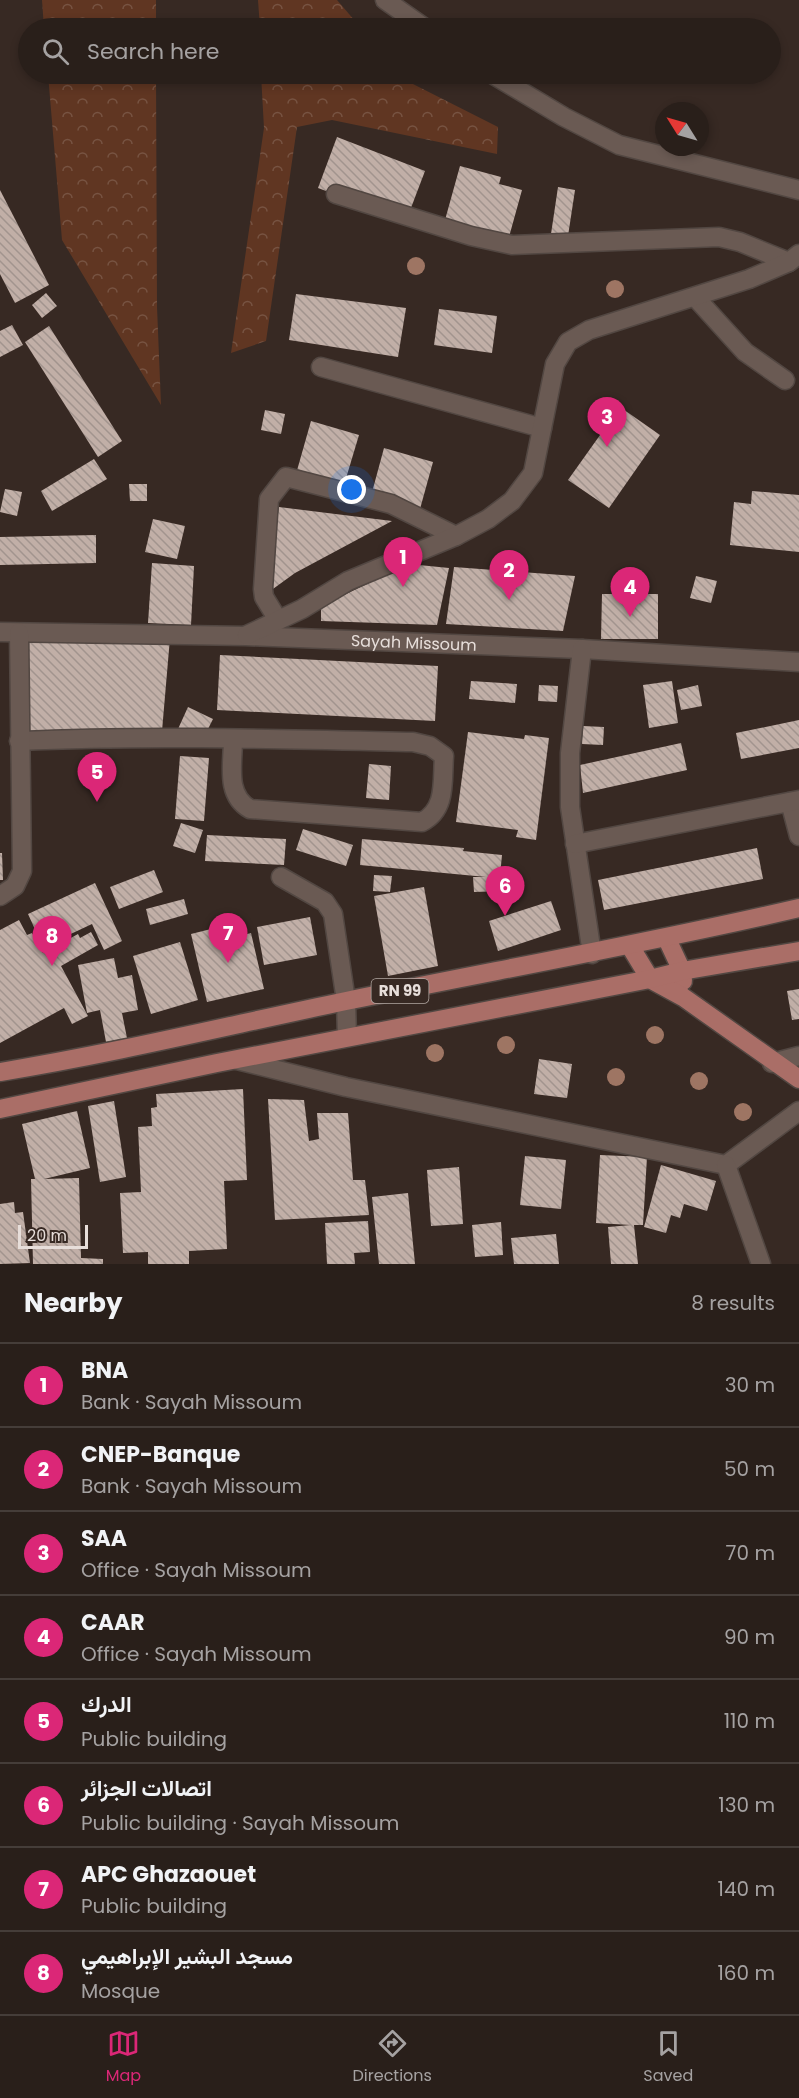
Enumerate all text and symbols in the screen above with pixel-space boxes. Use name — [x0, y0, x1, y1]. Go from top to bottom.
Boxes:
search box — [18, 18, 781, 84]
icon: search — [39, 35, 72, 68]
text: Search here — [87, 36, 220, 67]
north arrow — [655, 102, 709, 156]
pin: 3 — [588, 398, 626, 447]
your location — [337, 475, 366, 504]
pin: 1 — [384, 538, 422, 587]
pin: 2 — [490, 550, 528, 600]
pin: 4 — [610, 568, 650, 617]
street label: Sayah Missoum — [350, 629, 477, 657]
pin: 5 — [78, 752, 116, 802]
pin: 6 — [486, 866, 524, 916]
pin: 7 — [208, 914, 248, 963]
pin: 8 — [32, 916, 72, 966]
road number: RN 99 — [372, 979, 428, 1003]
scale bar — [18, 1222, 88, 1250]
text: 20 m — [27, 1224, 67, 1247]
text: Nearby — [24, 1285, 122, 1321]
text: 8 results — [691, 1289, 775, 1317]
text: BNA — [81, 1355, 128, 1386]
text: 1 — [40, 1371, 47, 1399]
text: 30 m — [725, 1371, 775, 1399]
text: Bank · Sayah Missoum — [81, 1388, 302, 1416]
text: CNEP-Banque — [81, 1439, 240, 1470]
text: 2 — [38, 1455, 49, 1483]
text: 50 m — [724, 1455, 775, 1483]
text: Bank · Sayah Missoum — [81, 1472, 302, 1500]
text: SAA — [81, 1523, 127, 1554]
text: 3 — [37, 1539, 50, 1567]
text: 70 m — [726, 1539, 775, 1567]
text: Office · Sayah Missoum — [81, 1556, 312, 1584]
text: CAAR — [81, 1607, 145, 1638]
text: 4 — [37, 1623, 50, 1651]
text: 90 m — [724, 1623, 775, 1651]
text: Office · Sayah Missoum — [81, 1640, 312, 1668]
text: الدرك — [81, 1689, 132, 1720]
text: 5 — [37, 1707, 50, 1735]
text: 110 m — [724, 1707, 775, 1735]
text: Public building — [81, 1725, 227, 1753]
text: اتصالات الجزائر — [81, 1773, 212, 1804]
text: 6 — [37, 1791, 50, 1819]
text: 130 m — [718, 1791, 775, 1819]
text: Public building · Sayah Missoum — [81, 1809, 399, 1837]
text: APC Ghazaouet — [81, 1859, 256, 1890]
text: 7 — [38, 1875, 49, 1903]
text: 140 m — [718, 1875, 775, 1903]
text: Public building — [81, 1892, 227, 1920]
text: مسجد البشير الإبراهيمي — [81, 1941, 293, 1972]
text: 8 — [37, 1959, 50, 1987]
text: 160 m — [717, 1959, 775, 1987]
text: Mosque — [81, 1977, 160, 2005]
tab: Map — [106, 2027, 141, 2088]
tab: Directions — [353, 2027, 432, 2088]
tab: Saved — [643, 2027, 693, 2088]

